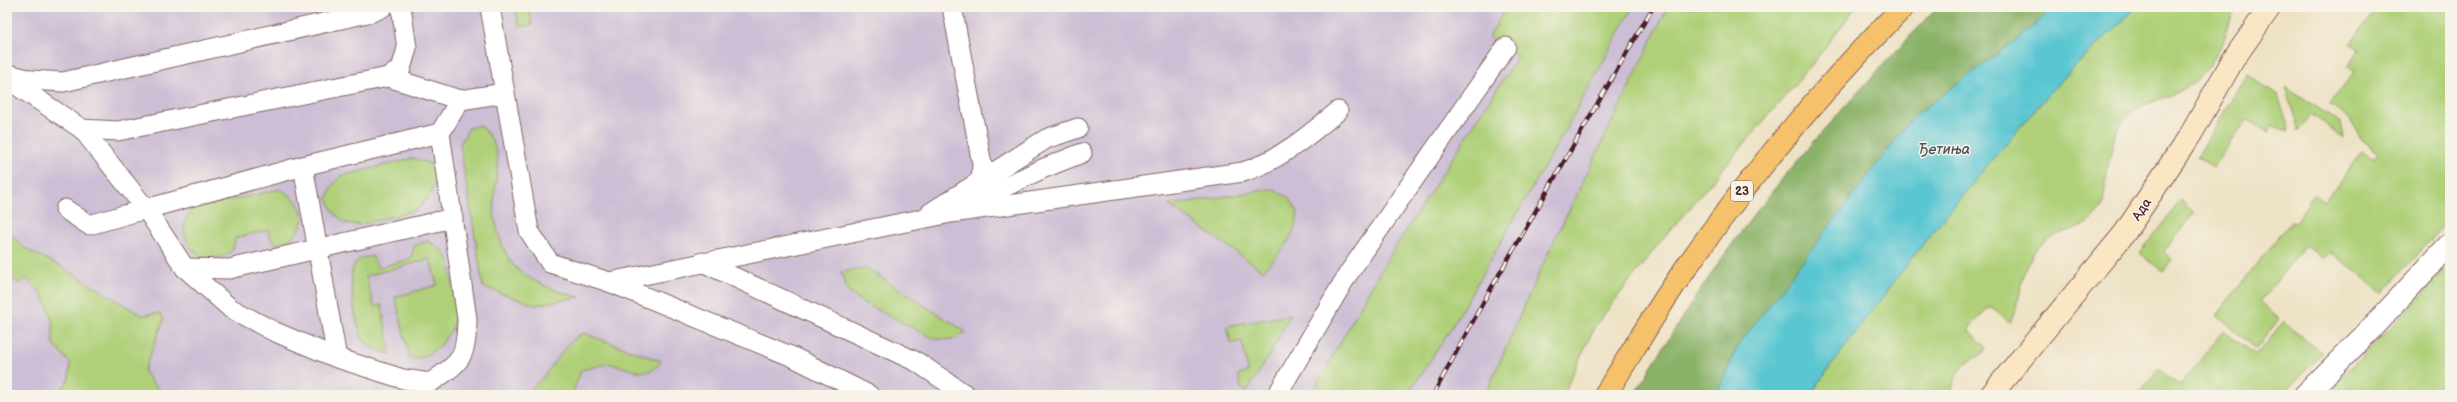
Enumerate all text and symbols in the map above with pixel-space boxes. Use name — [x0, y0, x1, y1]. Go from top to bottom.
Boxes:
water label: Ђетиња — [1918, 141, 1970, 158]
road number: 23 — [1731, 181, 1753, 201]
street label: Ада — [2128, 195, 2155, 225]

